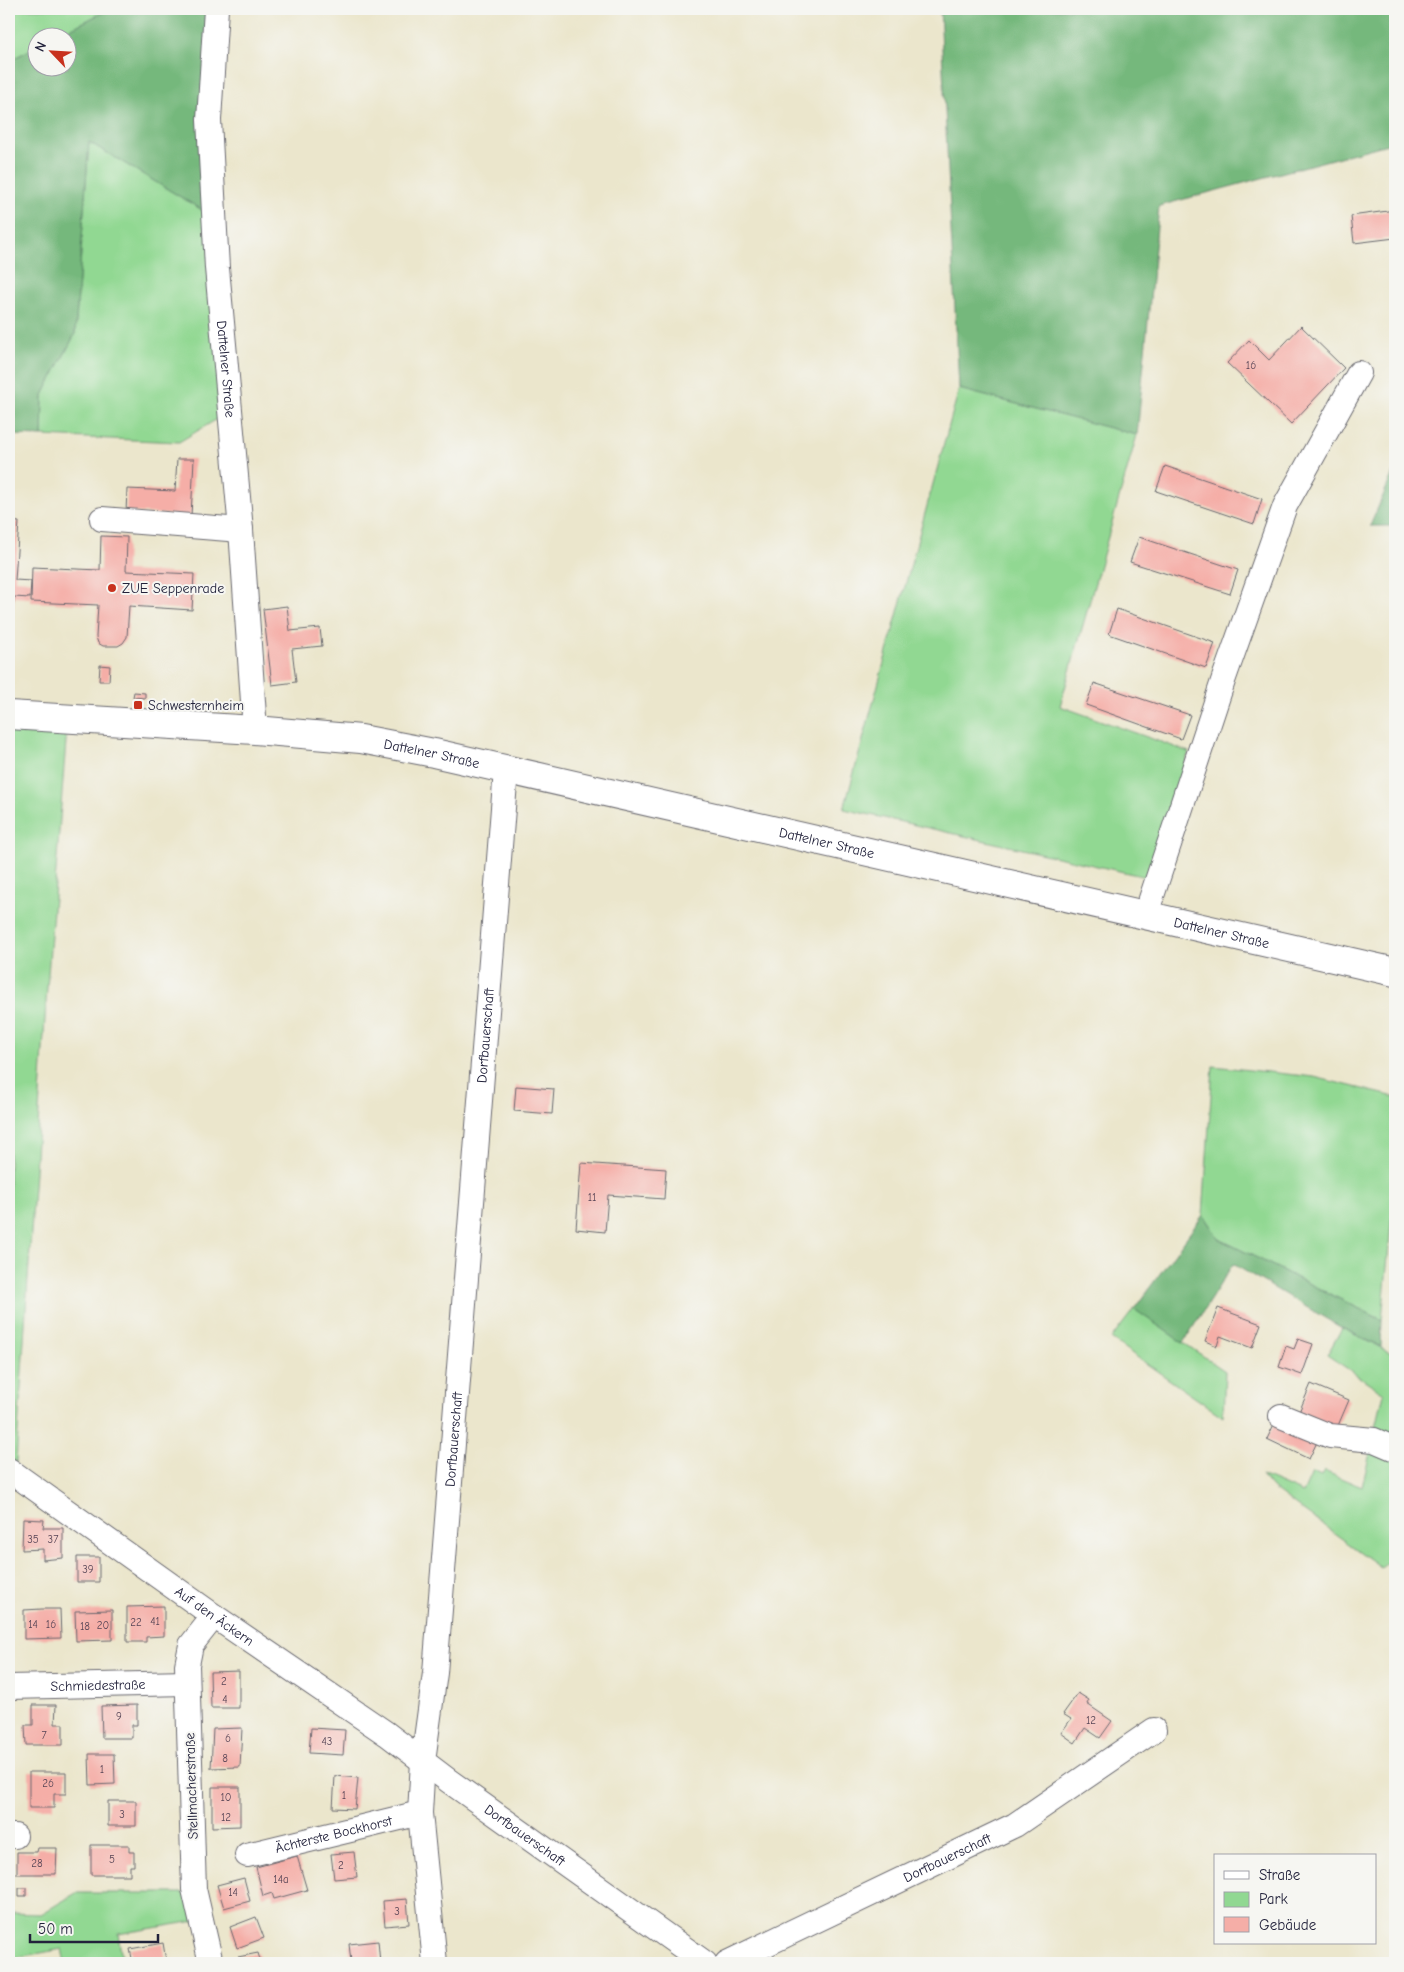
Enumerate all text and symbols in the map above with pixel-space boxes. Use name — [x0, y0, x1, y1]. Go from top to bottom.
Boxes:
north arrow — [28, 28, 78, 78]
text: N — [31, 39, 50, 54]
street label: Dattelner Straße — [213, 320, 239, 418]
house number: 16 — [1246, 359, 1256, 372]
place label: ZUE Seppenrade — [122, 580, 224, 597]
marker: ZUE Seppenrade — [106, 582, 118, 594]
place label: Schwesternheim — [148, 697, 244, 714]
marker: Schwesternheim — [132, 699, 144, 711]
street label: Dattelner Straße — [382, 736, 481, 772]
street label: Dattelner Straße — [777, 824, 876, 862]
street label: Dattelner Straße — [1172, 914, 1271, 952]
street label: Dorfbauerschaft — [473, 986, 498, 1084]
house number: 11 — [588, 1191, 596, 1204]
street label: Dorfbauerschaft — [442, 1390, 466, 1488]
house number: 35 — [27, 1533, 39, 1546]
house number: 37 — [48, 1533, 58, 1546]
house number: 39 — [82, 1563, 94, 1576]
street label: Auf den Äckern — [171, 1583, 257, 1650]
house number: 41 — [150, 1615, 160, 1628]
house number: 22 — [130, 1616, 142, 1629]
house number: 14 — [28, 1618, 38, 1631]
house number: 16 — [46, 1618, 56, 1631]
house number: 20 — [97, 1619, 109, 1632]
house number: 18 — [80, 1620, 90, 1633]
house number: 2 — [221, 1675, 227, 1688]
street label: Schmiedestraße — [50, 1676, 146, 1695]
house number: 4 — [222, 1693, 228, 1706]
house number: 9 — [116, 1710, 122, 1723]
house number: 12 — [1086, 1714, 1096, 1727]
house number: 7 — [41, 1729, 47, 1742]
street label: Stellmacherstraße — [181, 1732, 202, 1840]
house number: 6 — [225, 1732, 231, 1745]
house number: 43 — [322, 1735, 332, 1748]
house number: 8 — [222, 1752, 228, 1765]
house number: 1 — [100, 1763, 104, 1776]
house number: 26 — [42, 1777, 54, 1790]
house number: 1 — [342, 1789, 346, 1802]
house number: 10 — [220, 1791, 232, 1804]
street label: Dorfbauerschaft — [481, 1801, 569, 1870]
house number: 3 — [119, 1808, 125, 1821]
house number: 12 — [221, 1811, 231, 1824]
street label: Ächterste Bockhorst — [273, 1812, 395, 1857]
street label: Dorfbauerschaft — [901, 1829, 995, 1886]
house number: 5 — [109, 1853, 115, 1866]
legend — [1214, 1854, 1376, 1944]
house number: 28 — [31, 1857, 43, 1870]
house number: 2 — [338, 1859, 344, 1872]
text: Straße — [1259, 1866, 1301, 1884]
house number: 14a — [273, 1873, 289, 1886]
house number: 14 — [228, 1886, 238, 1899]
text: Park — [1259, 1890, 1288, 1908]
house number: 3 — [394, 1905, 400, 1918]
scale bar — [30, 1912, 158, 1944]
text: Gebäude — [1259, 1916, 1317, 1934]
text: 50 m — [38, 1920, 73, 1938]

